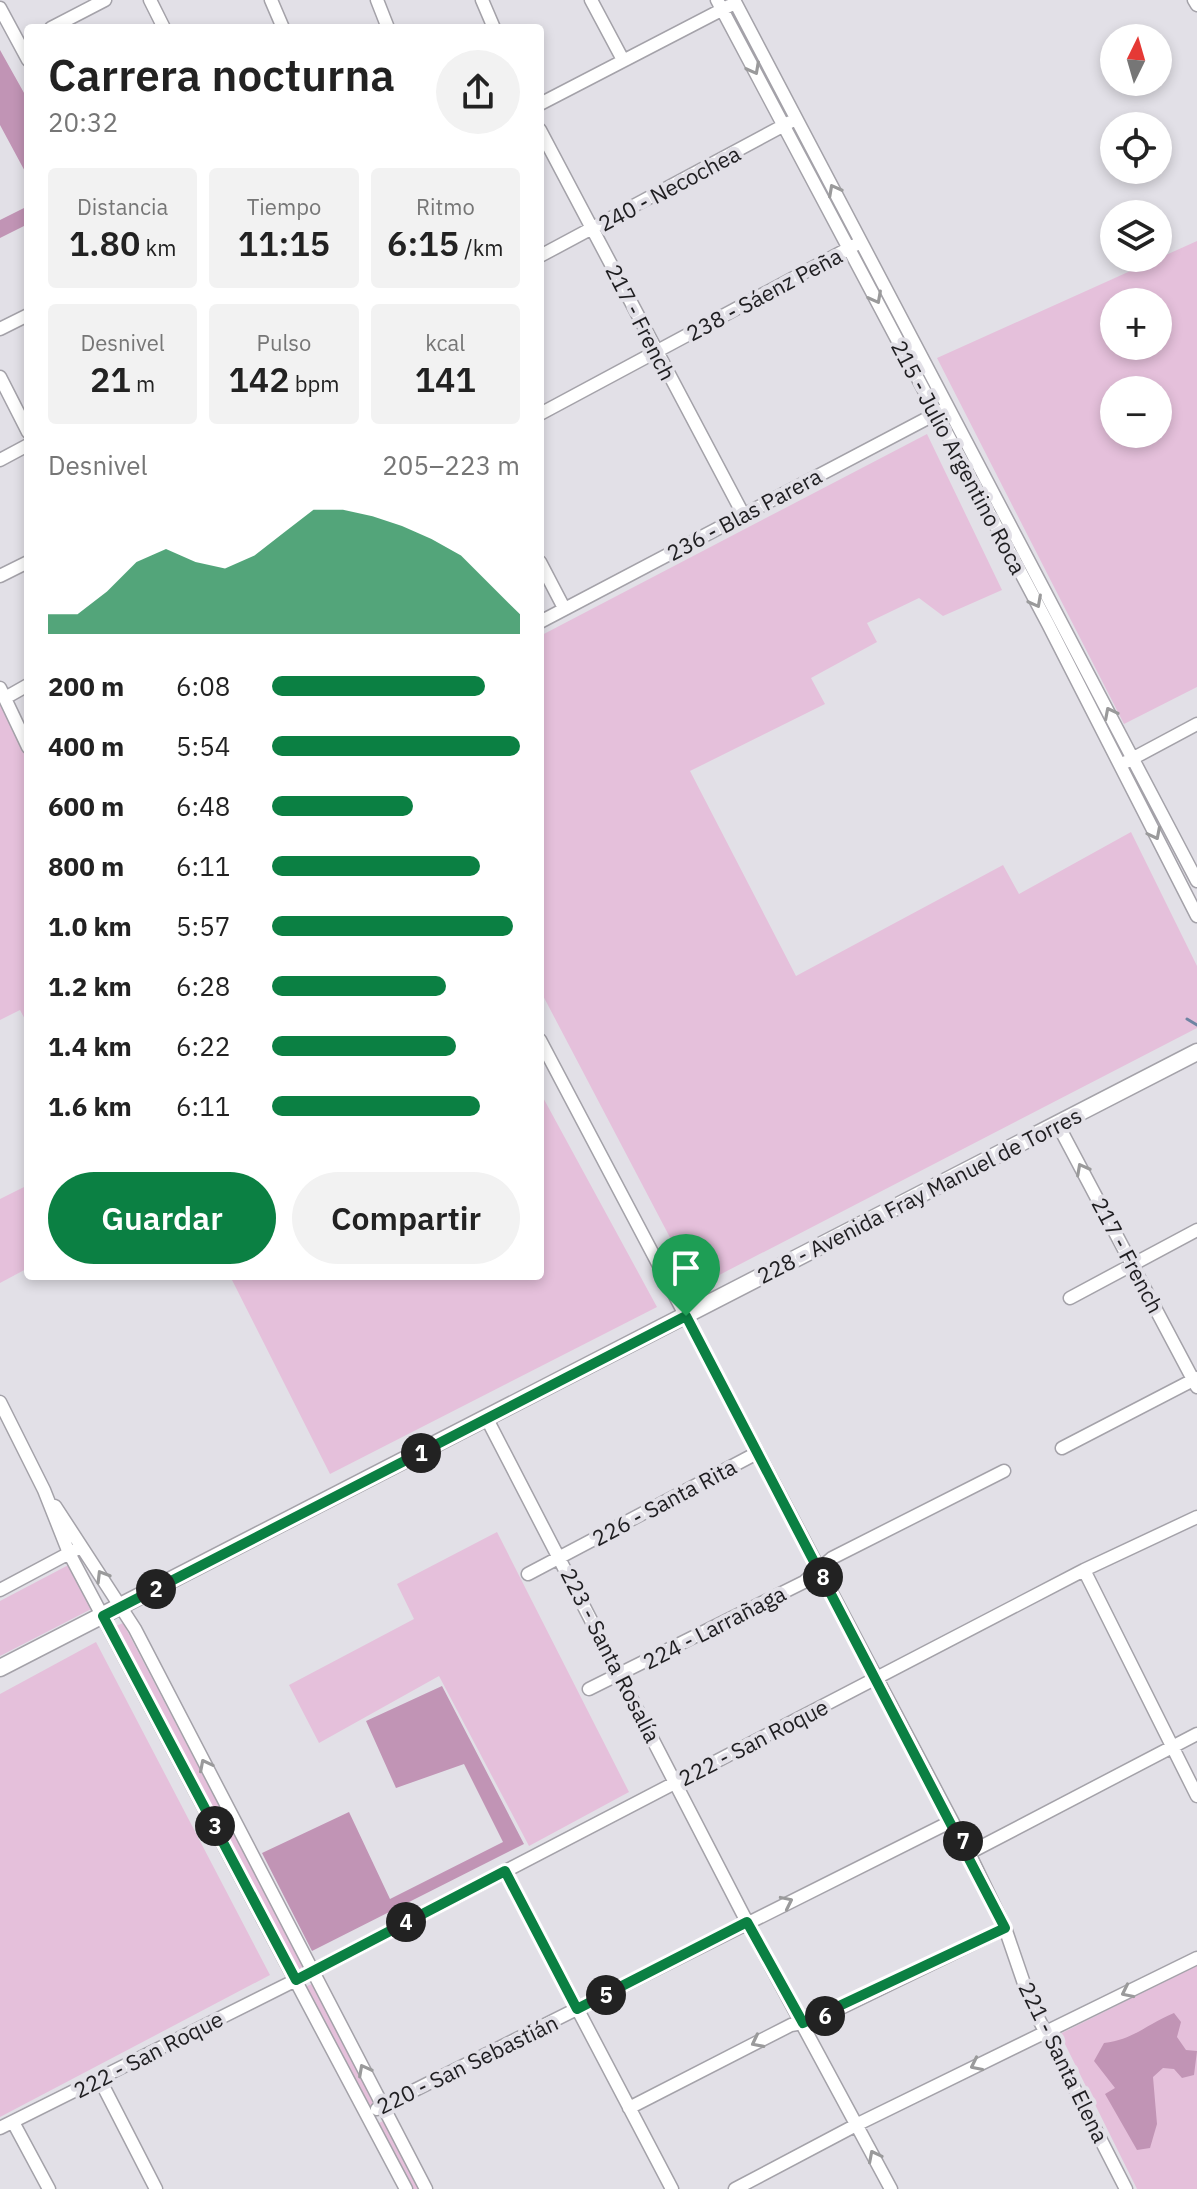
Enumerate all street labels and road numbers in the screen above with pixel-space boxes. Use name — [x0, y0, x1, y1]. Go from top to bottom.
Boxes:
street label: 240 - Necochea — [593, 138, 745, 238]
street label: 238 - Sáenz Peña — [681, 241, 847, 347]
street label: 217 - French — [599, 259, 683, 385]
street label: 215 - Julio Argentino Roca — [885, 335, 1033, 579]
street label: 236 - Blas Parera — [662, 461, 827, 567]
street label: 228 - Avenida Fray Manuel de Torres — [752, 1100, 1086, 1290]
street label: 217 - French — [1085, 1192, 1171, 1318]
street label: 226 - Santa Rita — [587, 1452, 741, 1552]
street label: 223 - Santa Rosalía — [554, 1563, 668, 1747]
street label: 224 - Larrañaga — [638, 1578, 791, 1676]
street label: 222 - San Roque — [673, 1692, 833, 1792]
street label: 221 - Santa Elena — [1012, 1977, 1116, 2147]
street label: 222 - San Roque — [68, 2004, 228, 2104]
street label: 220 - San Sebastián — [371, 2007, 563, 2121]

